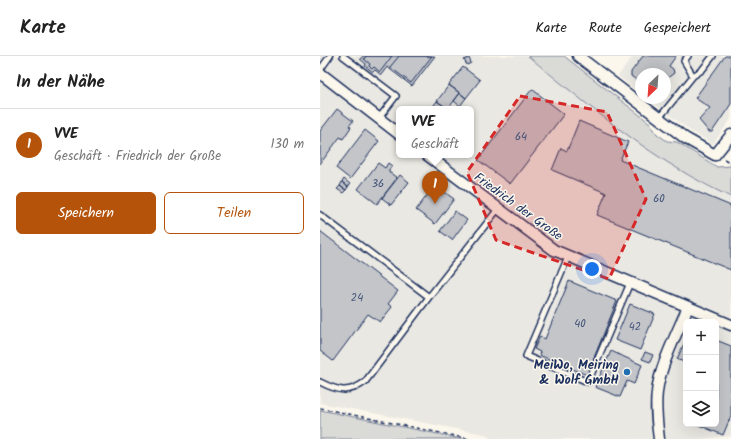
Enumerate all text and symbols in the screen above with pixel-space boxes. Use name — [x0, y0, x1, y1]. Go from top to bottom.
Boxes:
text: Karte — [20, 13, 66, 43]
text: Karte — [536, 17, 567, 39]
text: Route — [589, 17, 622, 39]
text: Gespeichert — [644, 17, 711, 39]
north arrow — [635, 68, 671, 104]
text: In der Nähe — [16, 69, 105, 96]
popup — [396, 106, 474, 158]
text: VVE — [411, 110, 435, 134]
text: VVE — [54, 122, 78, 146]
house number: 64 — [515, 128, 527, 146]
text: 1 — [27, 134, 31, 155]
text: 130 m — [270, 134, 304, 155]
text: Geschäft — [411, 134, 459, 155]
text: Geschäft · Friedrich der Große — [54, 146, 221, 167]
street label: Friedrich der Große — [469, 168, 567, 247]
pin: 1 — [422, 171, 448, 204]
house number: 36 — [372, 175, 384, 193]
house number: 60 — [653, 190, 665, 208]
button: Speichern — [16, 192, 156, 234]
button: Teilen — [164, 192, 304, 234]
your location — [582, 259, 602, 279]
house number: 24 — [351, 289, 363, 307]
house number: 40 — [574, 315, 586, 333]
house number: 42 — [629, 318, 641, 336]
map controls — [683, 319, 719, 427]
button: + — [683, 319, 719, 355]
place label: MeiWo, Meiring & Wolf GmbH — [534, 355, 620, 391]
button: − — [683, 355, 719, 391]
marker: MeiWo, Meiring & Wolf GmbH — [622, 367, 632, 377]
button: layers — [683, 391, 719, 427]

